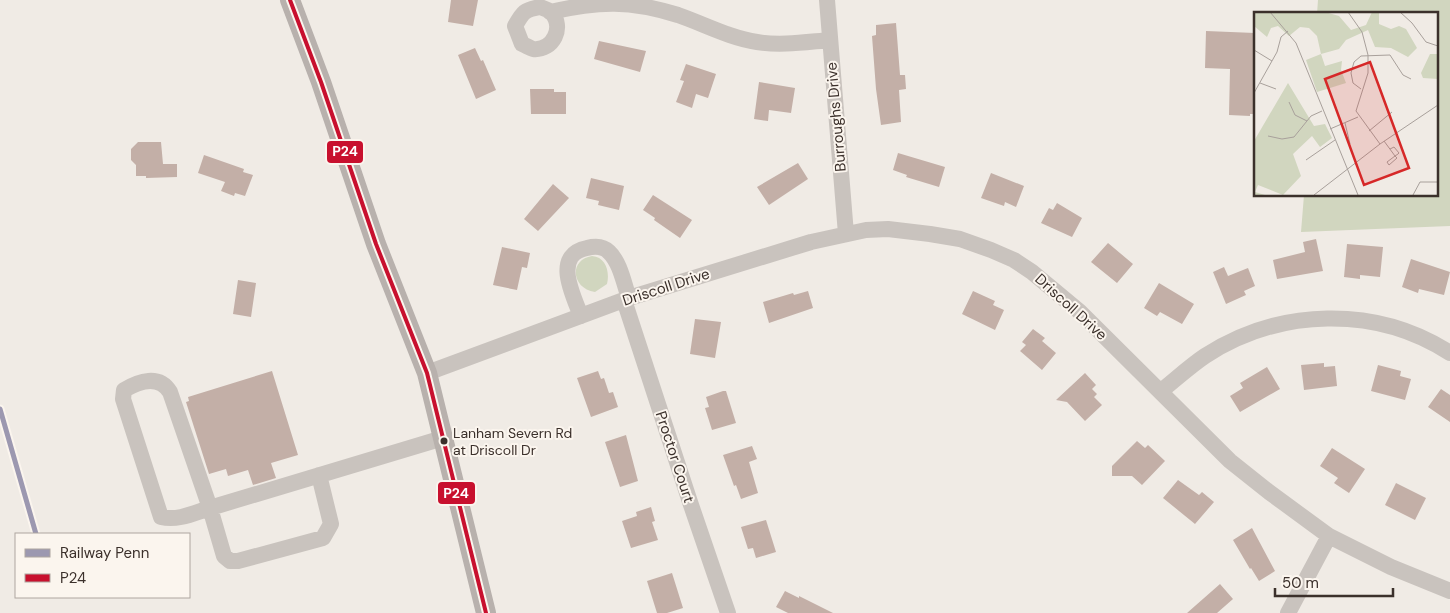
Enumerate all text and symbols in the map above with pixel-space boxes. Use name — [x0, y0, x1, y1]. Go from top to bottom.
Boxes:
inset map — [1254, 12, 1438, 196]
street label: Burroughs Drive — [821, 61, 851, 173]
line badge: P24 — [326, 140, 364, 164]
text: P24 — [332, 142, 358, 160]
street label: Driscoll Drive — [620, 263, 712, 311]
street label: Driscoll Drive — [1031, 269, 1111, 345]
street label: Proctor Court — [651, 409, 699, 505]
place label: Lanham Severn Rd at Driscoll Dr — [453, 424, 572, 459]
marker: Lanham Severn Rd at Driscoll Dr — [439, 436, 449, 446]
line badge: P24 — [437, 481, 476, 505]
text: P24 — [443, 484, 469, 502]
legend — [15, 533, 190, 598]
text: Railway Penn — [60, 543, 149, 563]
scale bar — [1275, 566, 1392, 598]
text: P24 — [60, 568, 86, 588]
text: 50 m — [1282, 573, 1319, 593]

